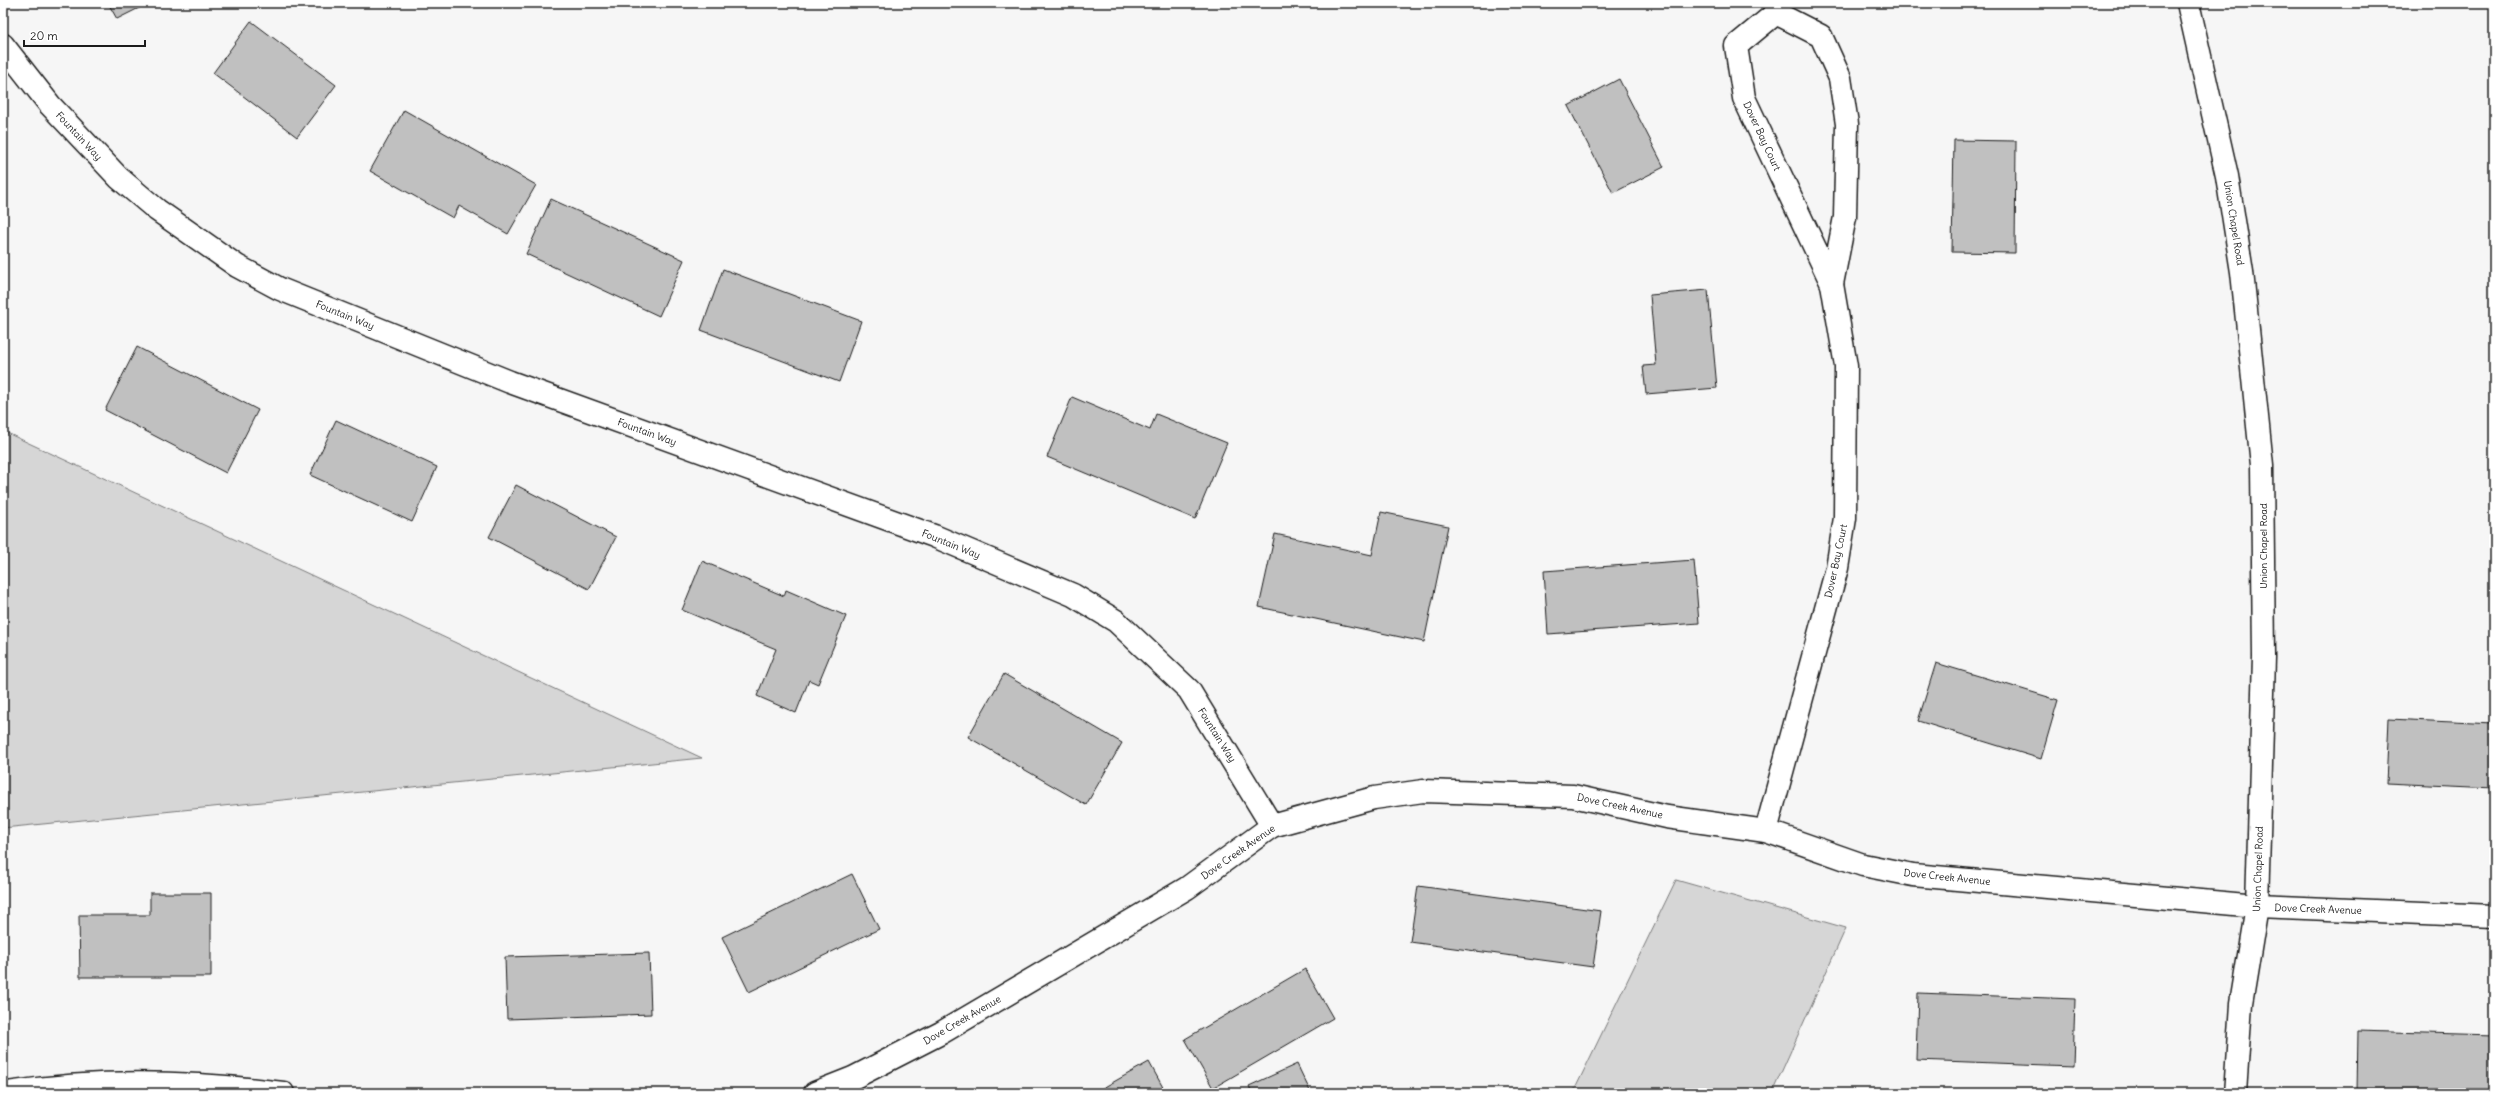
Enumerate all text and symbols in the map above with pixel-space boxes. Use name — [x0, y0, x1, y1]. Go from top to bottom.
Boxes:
scale bar — [24, 22, 145, 48]
text: 20 m — [30, 28, 58, 43]
street label: Dover Bay Court — [1740, 99, 1784, 173]
street label: Fountain Way — [53, 109, 105, 163]
street label: Union Chapel Road — [2221, 180, 2247, 266]
street label: Fountain Way — [314, 297, 376, 333]
street label: Fountain Way — [616, 415, 678, 449]
street label: Union Chapel Road — [2257, 503, 2270, 589]
street label: Dover Bay Court — [1822, 522, 1850, 599]
street label: Fountain Way — [920, 526, 982, 562]
street label: Fountain Way — [1195, 705, 1239, 765]
street label: Dove Creek Avenue — [1576, 791, 1664, 821]
street label: Dove Creek Avenue — [1198, 822, 1278, 882]
street label: Union Chapel Road — [2250, 826, 2266, 912]
street label: Dove Creek Avenue — [1903, 866, 1991, 888]
street label: Dove Creek Avenue — [2274, 901, 2362, 917]
street label: Dove Creek Avenue — [921, 993, 1003, 1047]

